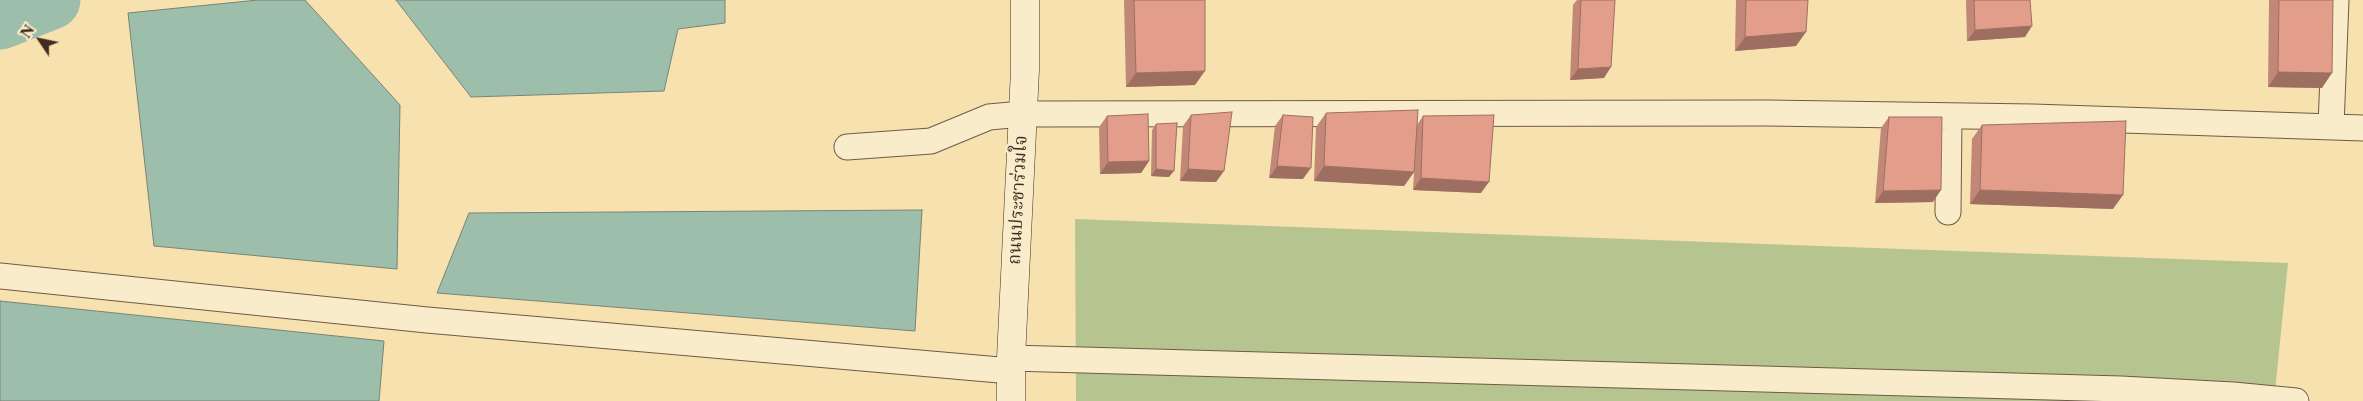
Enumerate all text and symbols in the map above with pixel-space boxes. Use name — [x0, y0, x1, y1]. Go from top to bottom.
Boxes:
north arrow — [15, 15, 65, 65]
text: N — [17, 22, 38, 42]
street label: ถนนประชาร่วมใจ — [1004, 135, 1032, 265]

